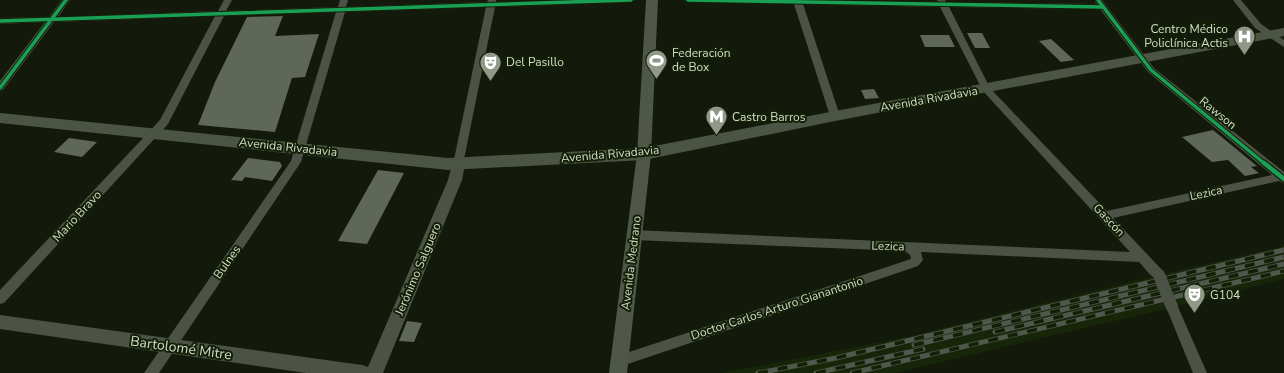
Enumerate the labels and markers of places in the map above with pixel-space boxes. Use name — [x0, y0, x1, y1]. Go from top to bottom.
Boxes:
place label: Centro Médico Policlínica Actis — [1144, 21, 1228, 51]
hospital icon: Centro Médico Policlínica Actis — [1231, 23, 1257, 56]
place label: Federación de Box — [672, 45, 731, 75]
sports icon: Federación de Box — [643, 47, 669, 80]
theatre icon: Del Pasillo — [477, 49, 503, 82]
place label: Del Pasillo — [506, 54, 564, 70]
metro station icon: Castro Barros — [703, 104, 729, 137]
place label: Castro Barros — [732, 109, 806, 125]
theatre icon: G104 — [1182, 282, 1208, 315]
place label: G104 — [1210, 287, 1240, 303]

